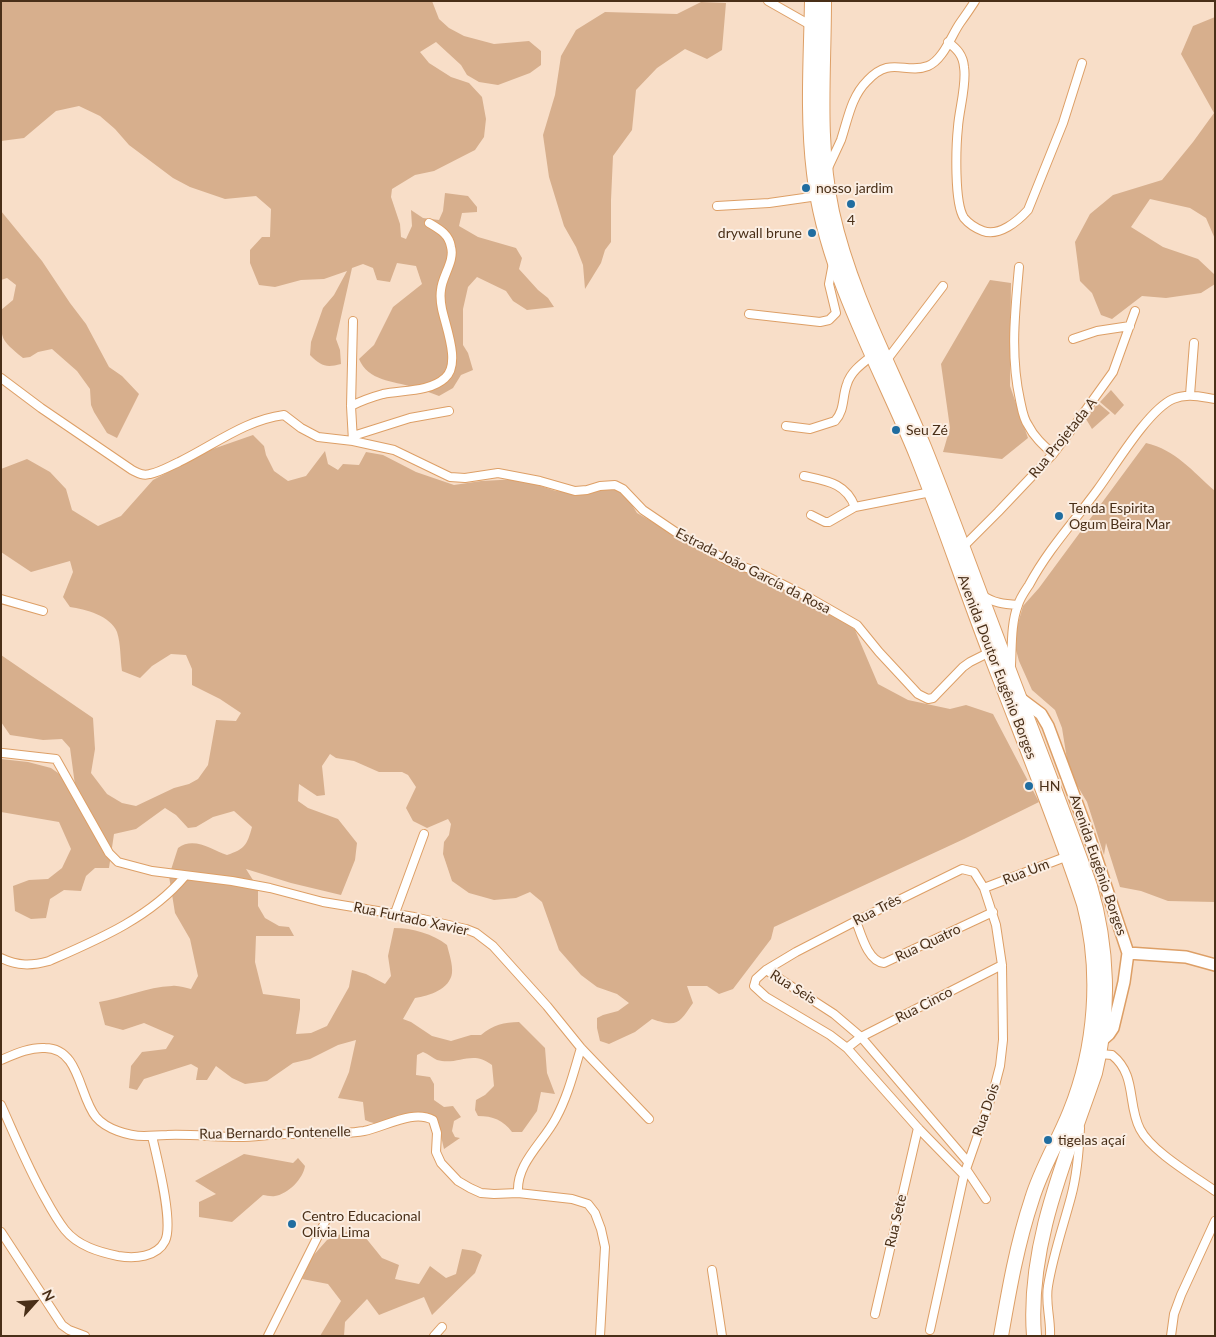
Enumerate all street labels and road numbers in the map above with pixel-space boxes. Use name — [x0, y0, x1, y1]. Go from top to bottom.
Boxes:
street label: Rua Projetada A — [1026, 394, 1100, 482]
street label: Estrada João García da Rosa — [673, 525, 833, 617]
street label: Avenida Doutor Eugênio Borges — [954, 572, 1040, 762]
street label: Avenida Eugênio Borges — [1066, 792, 1130, 938]
street label: Rua Um — [1000, 855, 1052, 889]
street label: Rua Três — [850, 891, 904, 929]
street label: Rua Furtado Xavier — [352, 899, 470, 939]
street label: Rua Quatro — [893, 921, 963, 965]
street label: Rua Seis — [767, 966, 819, 1008]
street label: Rua Cinco — [893, 983, 955, 1027]
street label: Rua Dois — [969, 1081, 1003, 1139]
street label: Rua Bernardo Fontenelle — [199, 1123, 351, 1143]
street label: Rua Sete — [882, 1193, 910, 1249]

